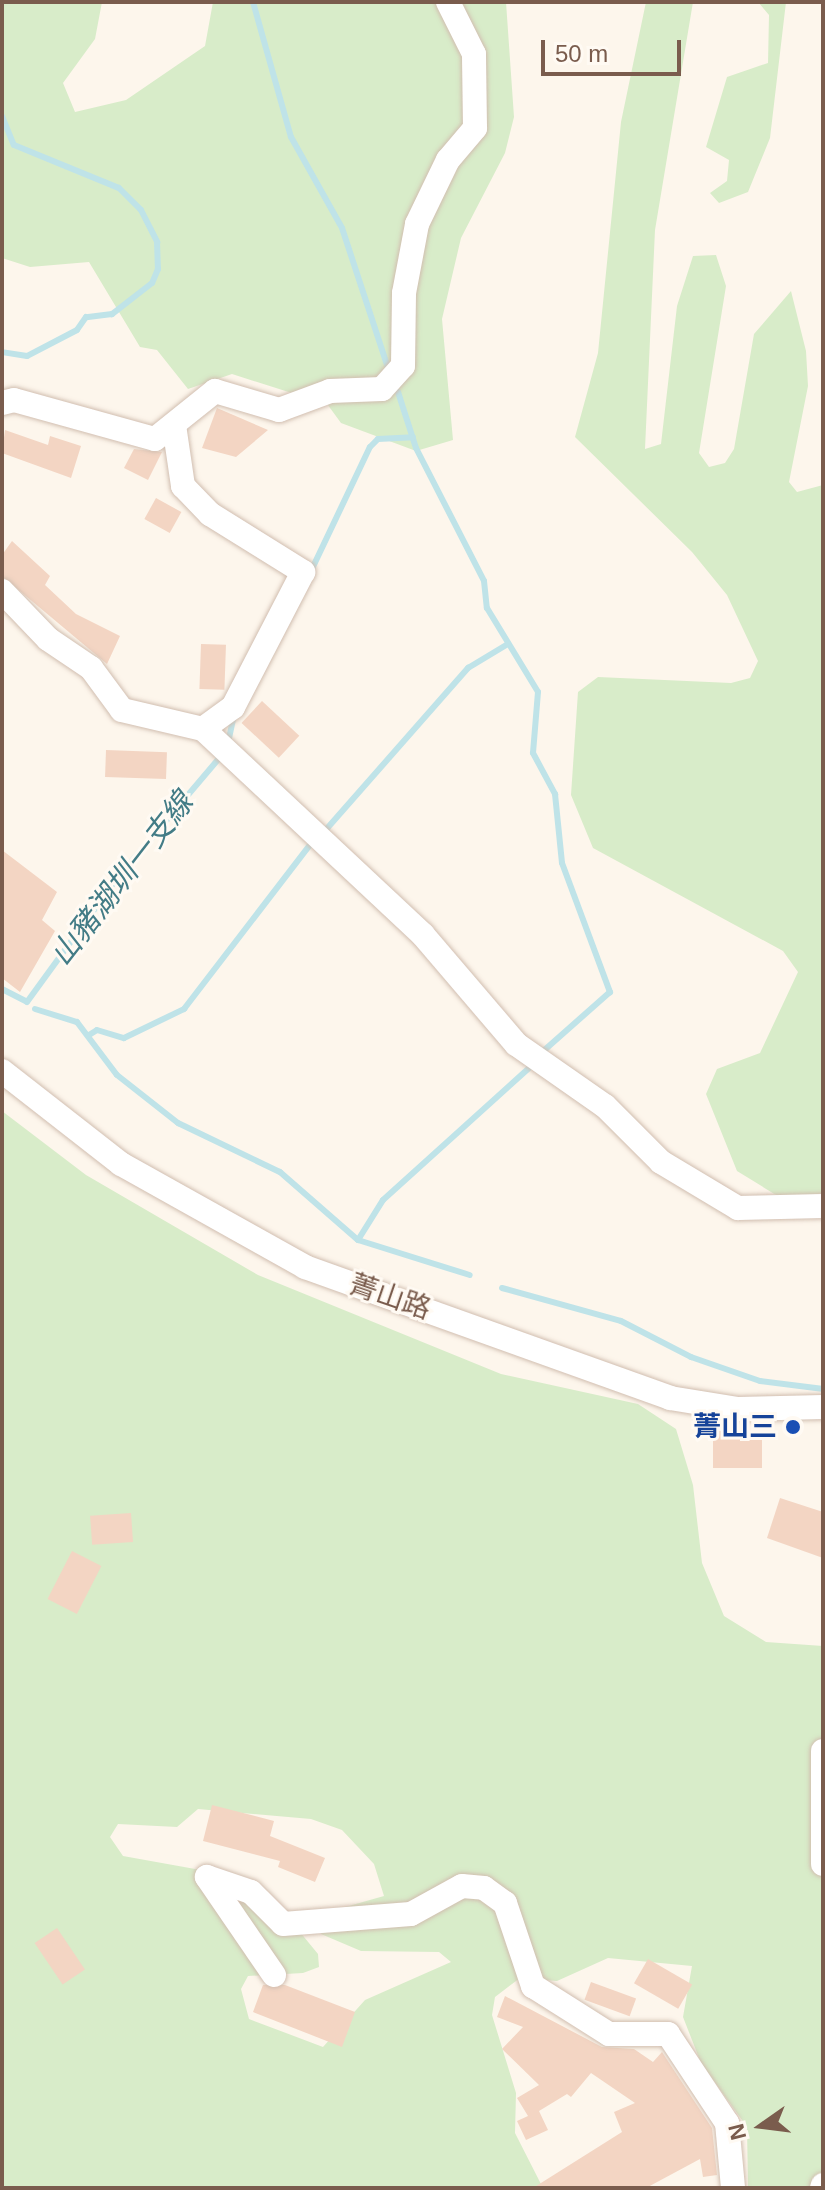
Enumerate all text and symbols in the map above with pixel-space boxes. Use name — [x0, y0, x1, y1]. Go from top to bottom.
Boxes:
scale bar — [545, 24, 685, 74]
text: 50 m — [555, 40, 608, 67]
water label: 山豬湖圳一支線 — [43, 785, 201, 973]
street label: 菁山路 — [345, 1267, 435, 1327]
place label: 菁山三 — [693, 1410, 777, 1444]
marker: 菁山三 — [784, 1418, 802, 1436]
north arrow — [721, 2086, 801, 2166]
text: N — [723, 2121, 751, 2143]

